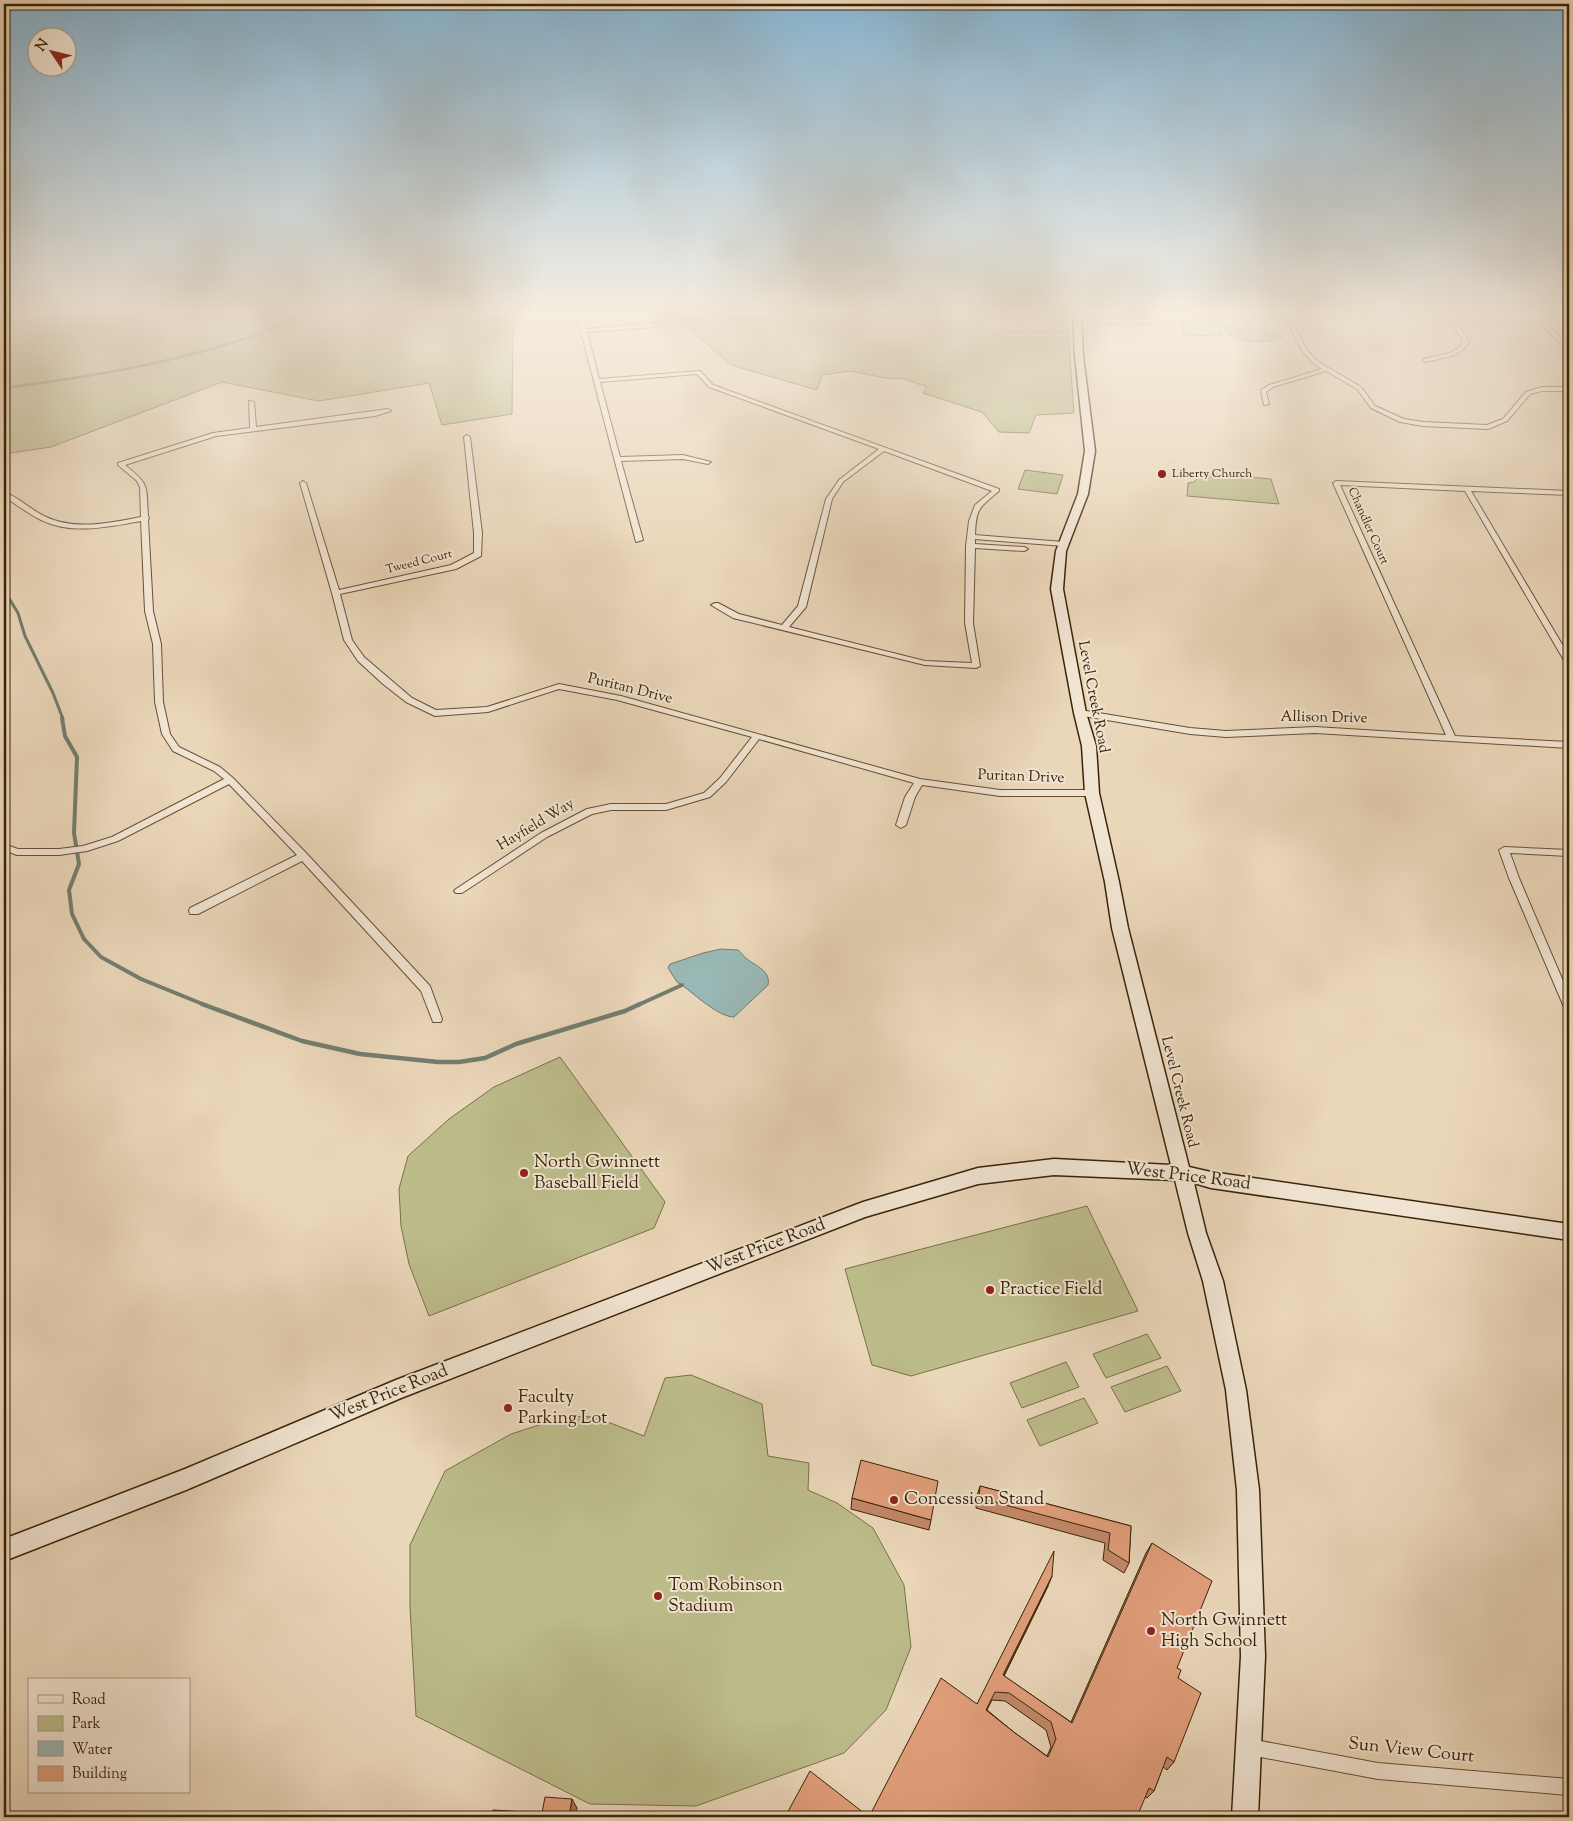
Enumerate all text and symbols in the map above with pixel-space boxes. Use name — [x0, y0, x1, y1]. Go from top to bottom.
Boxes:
north arrow — [28, 28, 78, 78]
text: N — [32, 35, 54, 56]
place label: Liberty Church — [1172, 465, 1252, 483]
marker: Liberty Church — [1156, 468, 1168, 480]
street label: Chandler Court — [1343, 484, 1393, 568]
street label: Tweed Court — [384, 545, 454, 579]
street label: Level Creek Road — [1072, 639, 1114, 755]
street label: Puritan Drive — [585, 668, 675, 710]
street label: Allison Drive — [1280, 707, 1368, 729]
street label: Puritan Drive — [977, 765, 1065, 789]
street label: Hayfield Way — [493, 793, 579, 856]
street label: Level Creek Road — [1155, 1034, 1203, 1150]
place label: North Gwinnett Baseball Field — [534, 1150, 660, 1197]
street label: West Price Road — [1124, 1156, 1252, 1198]
marker: North Gwinnett Baseball Field — [518, 1167, 530, 1179]
street label: West Price Road — [702, 1212, 830, 1282]
place label: Practice Field — [1000, 1277, 1102, 1303]
marker: Practice Field — [984, 1284, 996, 1296]
street label: West Price Road — [326, 1358, 452, 1430]
place label: Faculty Parking Lot — [518, 1385, 607, 1432]
marker: Faculty Parking Lot — [502, 1402, 514, 1414]
place label: Concession Stand — [904, 1487, 1044, 1513]
marker: Concession Stand — [888, 1494, 900, 1506]
place label: Tom Robinson Stadium — [668, 1573, 783, 1620]
marker: Tom Robinson Stadium — [652, 1590, 664, 1602]
place label: North Gwinnett High School — [1161, 1608, 1287, 1655]
marker: North Gwinnett High School — [1145, 1625, 1157, 1637]
legend — [28, 1678, 190, 1794]
text: Road — [72, 1690, 106, 1711]
text: Park — [72, 1714, 101, 1735]
street label: Sun View Court — [1347, 1731, 1475, 1771]
text: Water — [72, 1740, 113, 1761]
text: Building — [72, 1764, 127, 1785]

